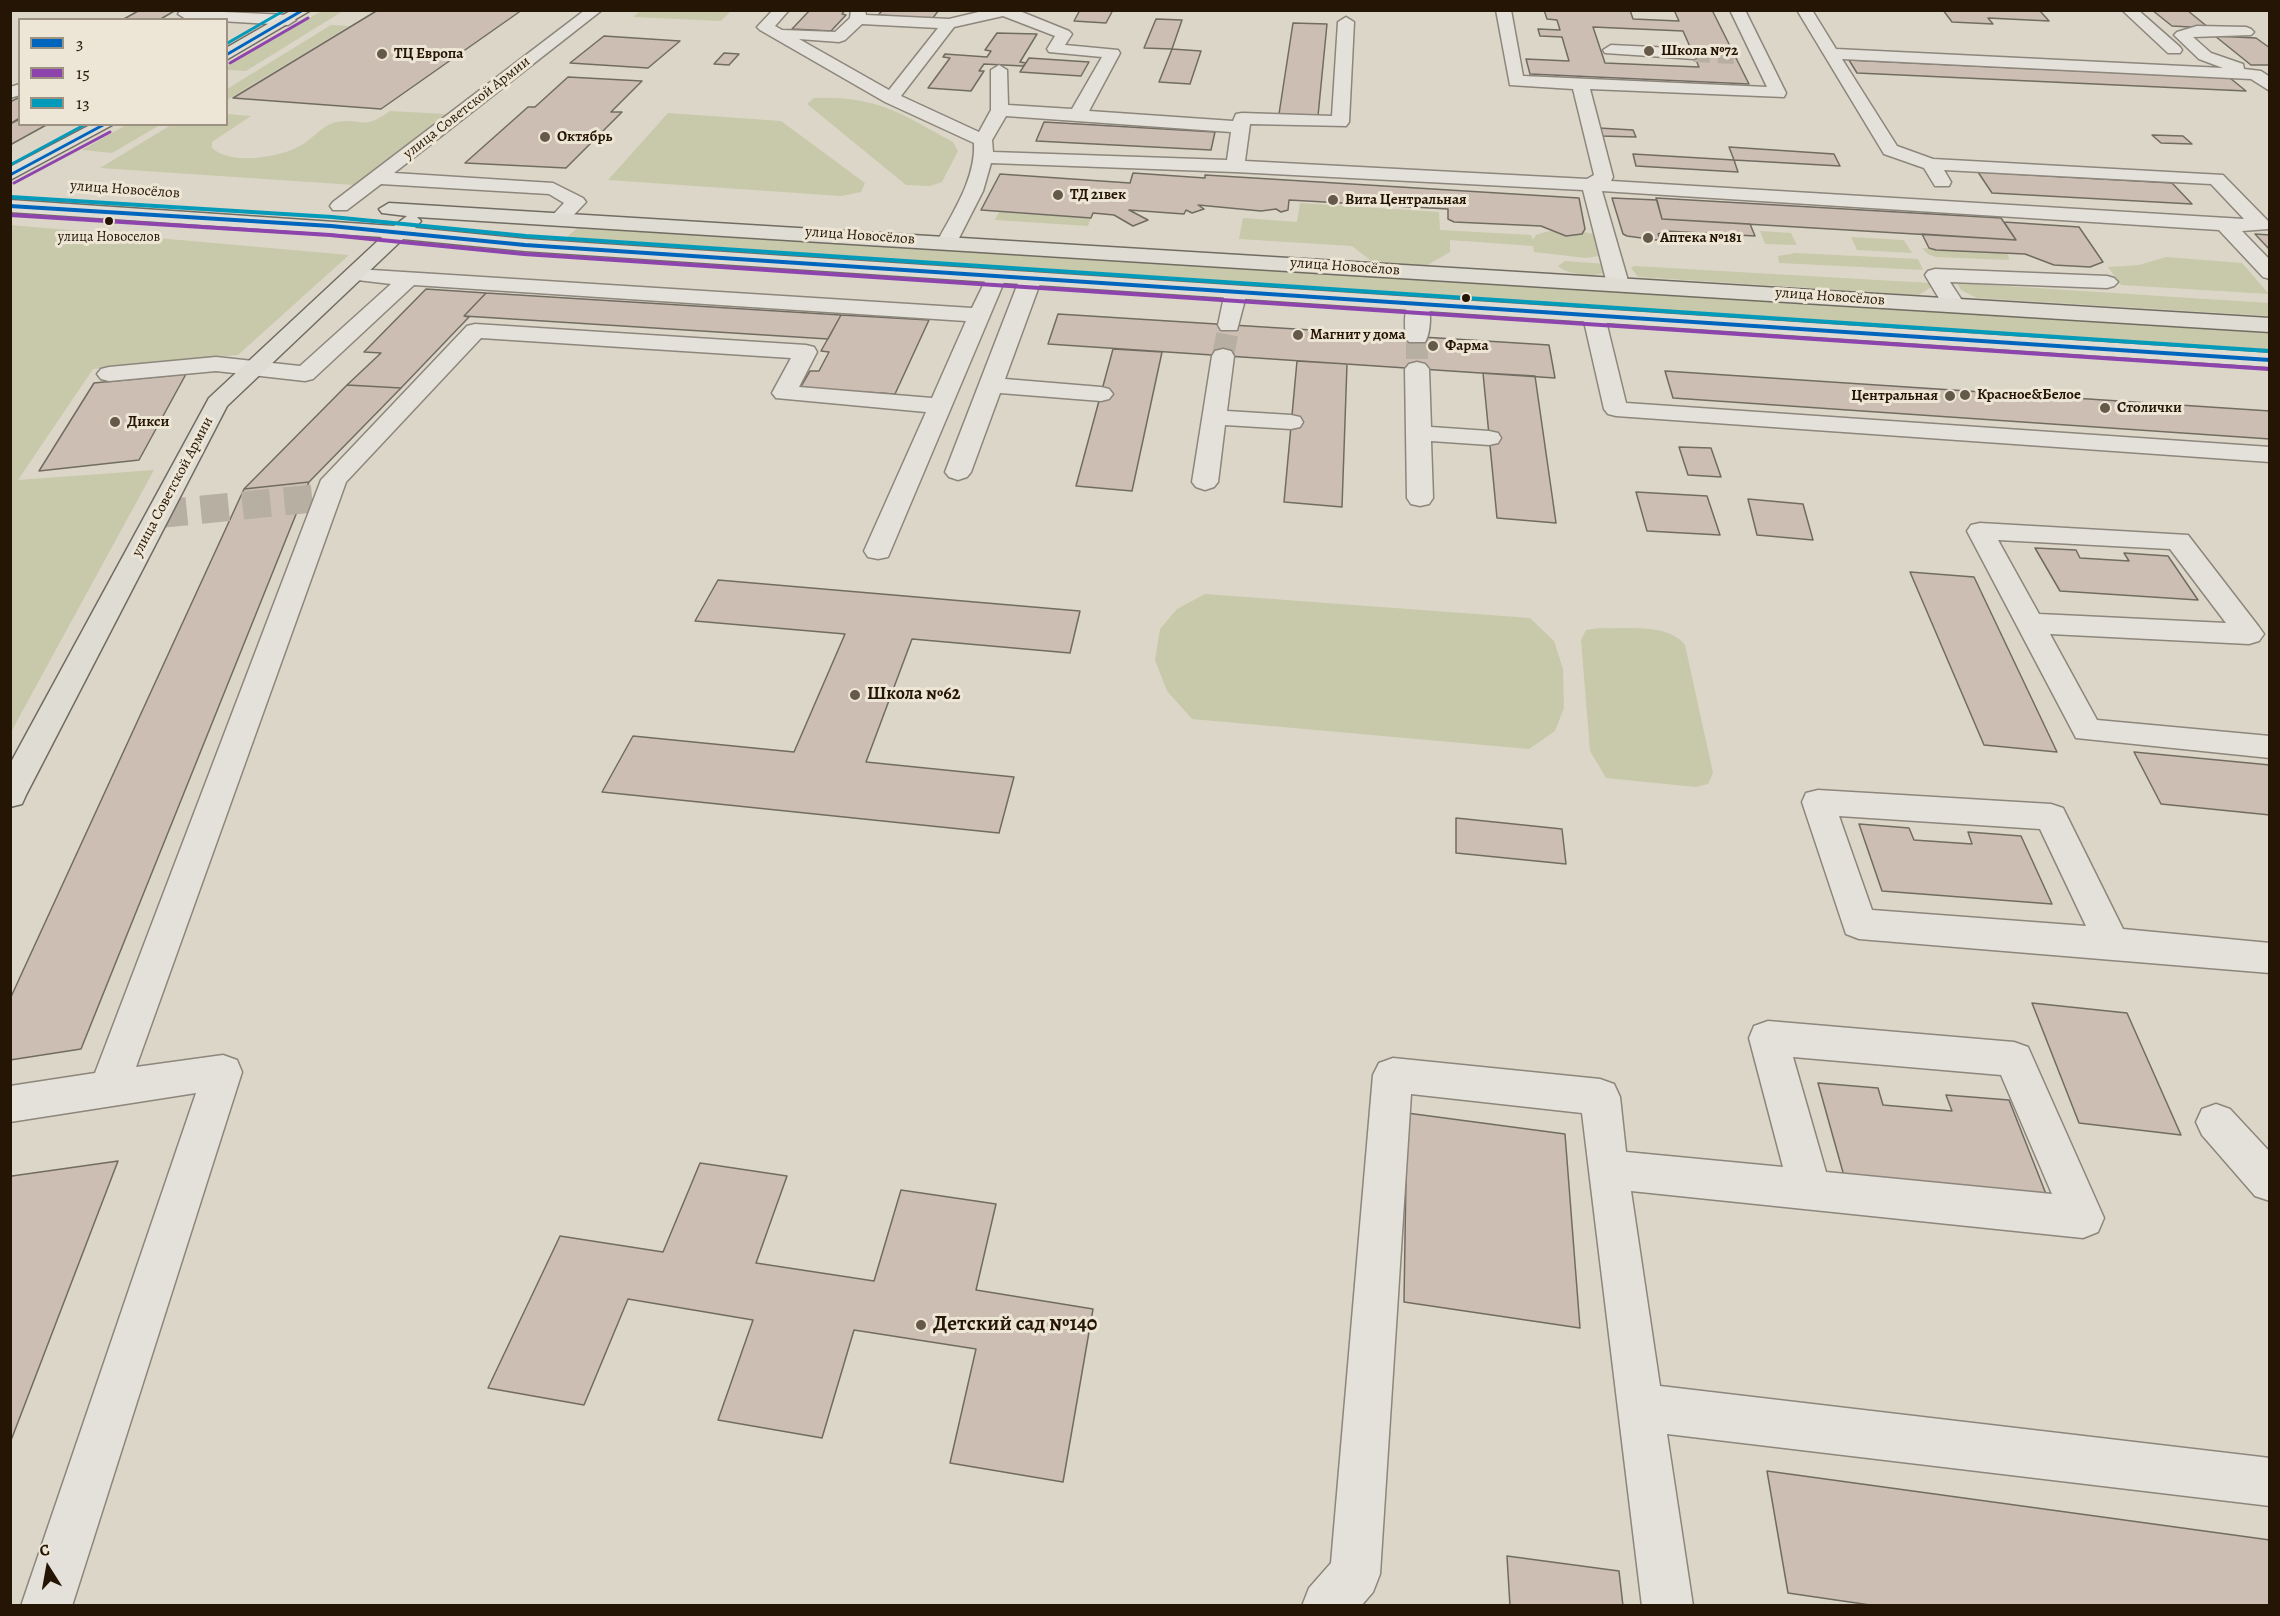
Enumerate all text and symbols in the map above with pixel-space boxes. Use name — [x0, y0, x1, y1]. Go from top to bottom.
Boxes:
legend — [18, 18, 228, 126]
text: 3 — [76, 31, 84, 55]
place label: Школа №72 — [1661, 42, 1738, 60]
marker: Школа №72 — [1642, 44, 1656, 58]
place label: ТЦ Европа — [394, 45, 463, 63]
marker: ТЦ Европа — [375, 47, 389, 61]
street label: улица Советской Армии — [400, 53, 534, 163]
text: 15 — [76, 61, 90, 85]
text: 13 — [76, 91, 90, 115]
place label: Октябрь — [557, 128, 612, 146]
marker: Октябрь — [538, 130, 552, 144]
street label: улица Новосёлов — [70, 177, 180, 203]
place label: ТД 21век — [1070, 186, 1126, 204]
marker: ТД 21век — [1051, 188, 1065, 202]
place label: Вита Центральная — [1345, 191, 1467, 209]
marker: Вита Центральная — [1326, 193, 1340, 207]
marker: улица Новоселов — [103, 215, 115, 227]
street label: улица Новосёлов — [805, 223, 915, 249]
place label: Аптека №181 — [1660, 229, 1742, 247]
place label: улица Новоселов — [58, 230, 160, 246]
marker: Аптека №181 — [1641, 231, 1655, 245]
street label: улица Новосёлов — [1290, 254, 1400, 280]
street label: улица Новосёлов — [1775, 284, 1885, 310]
unlabelled marker — [1460, 292, 1472, 304]
place label: Магнит у дома — [1310, 326, 1406, 344]
marker: Магнит у дома — [1291, 328, 1305, 342]
place label: Фарма — [1445, 337, 1489, 355]
marker: Фарма — [1426, 339, 1440, 353]
place label: Красное&Белое — [1977, 386, 2081, 404]
place label: Центральная — [1851, 387, 1938, 405]
marker: Красное&Белое — [1958, 388, 1972, 402]
marker: Центральная — [1943, 389, 1957, 403]
place label: Столички — [2117, 399, 2182, 417]
marker: Столички — [2098, 401, 2112, 415]
place label: Дикси — [127, 413, 169, 431]
street label: улица Советской Армии — [128, 414, 218, 560]
marker: Дикси — [108, 415, 122, 429]
place label: Школа №62 — [867, 684, 960, 706]
marker: Школа №62 — [848, 688, 862, 702]
place label: Детский сад №140 — [933, 1312, 1097, 1338]
marker: Детский сад №140 — [914, 1318, 928, 1332]
north arrow — [18, 1538, 78, 1598]
text: С — [38, 1539, 51, 1562]

